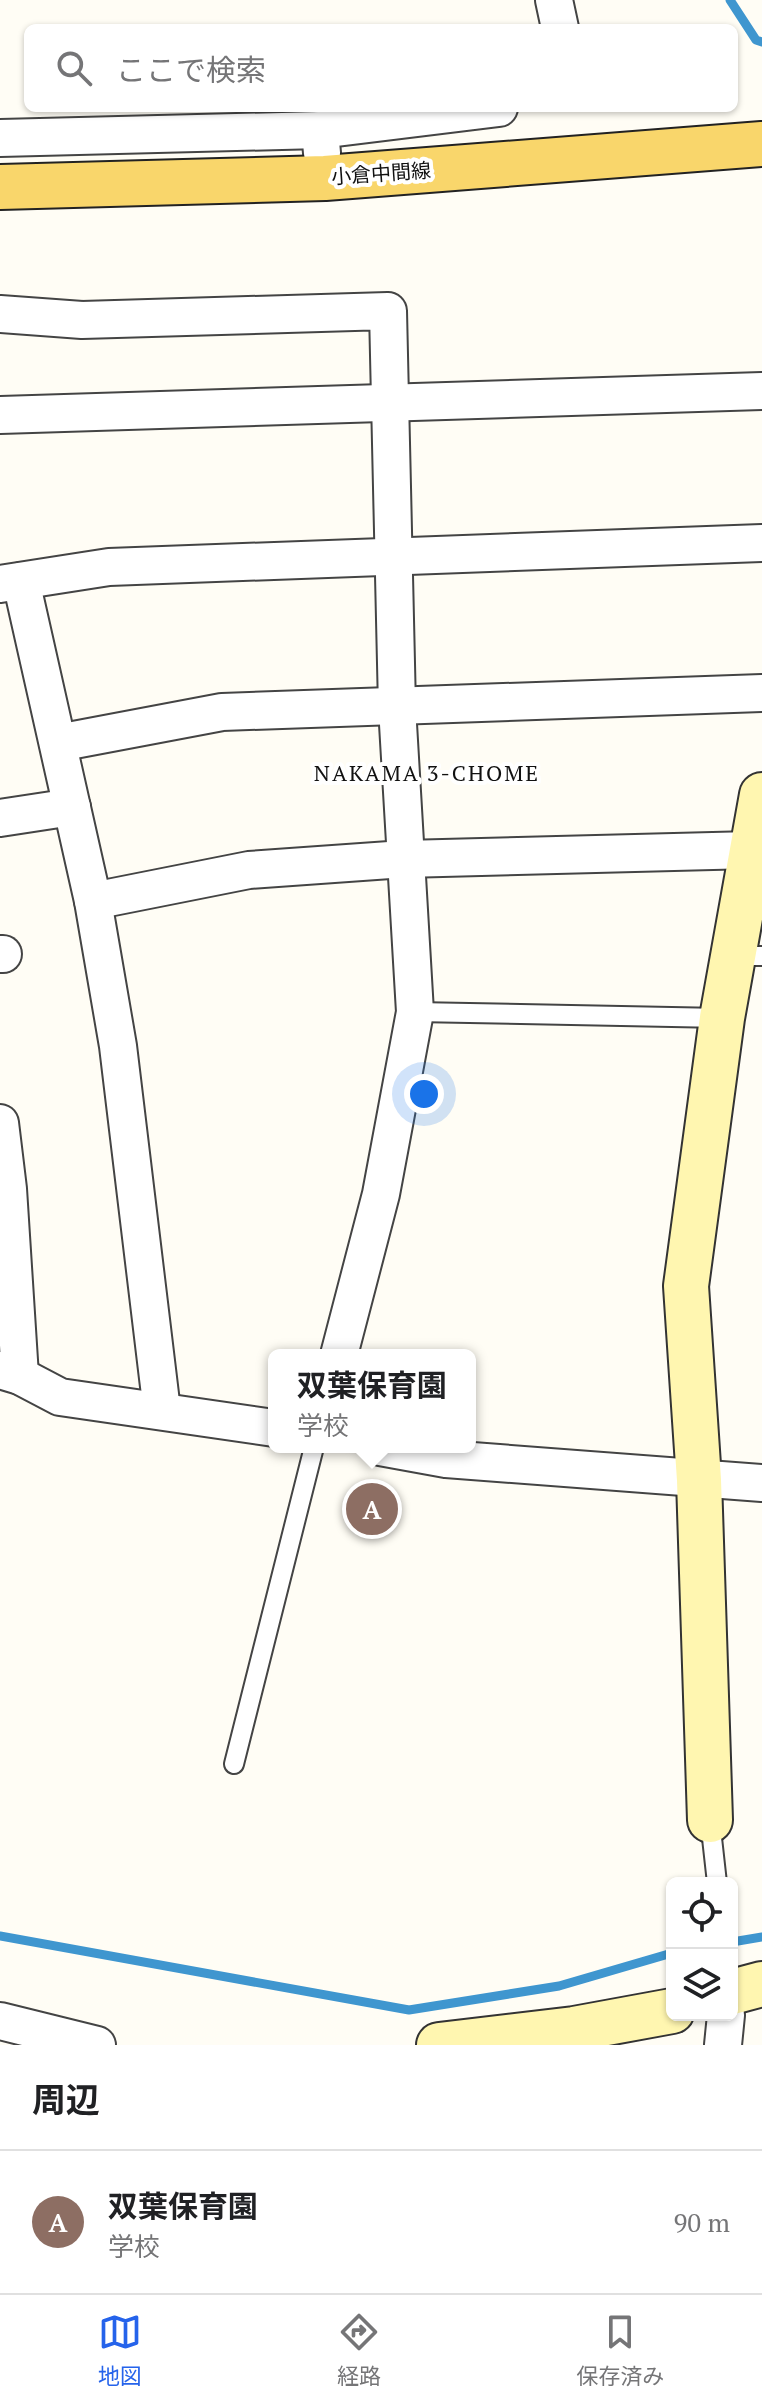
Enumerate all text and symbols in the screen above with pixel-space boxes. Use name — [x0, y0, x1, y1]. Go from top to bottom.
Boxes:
search box — [24, 24, 738, 112]
icon: search — [52, 46, 96, 90]
text: ここで検索 — [116, 50, 266, 90]
street label: 小倉中間線 — [330, 156, 432, 190]
district label: NAKAMA 3-CHOME — [314, 758, 540, 787]
your location — [404, 1074, 444, 1114]
popup — [268, 1349, 476, 1453]
text: 双葉保育園 — [297, 1365, 447, 1405]
text: 学校 — [297, 1408, 349, 1442]
pin: A — [346, 1479, 398, 1539]
map controls — [666, 1877, 738, 2021]
button: locate — [666, 1877, 738, 1949]
button: layers — [666, 1949, 738, 2021]
text: 周辺 — [32, 2077, 100, 2122]
text: 双葉保育園 — [108, 2186, 258, 2226]
text: A — [49, 2205, 67, 2239]
text: 90 m — [674, 2205, 730, 2239]
text: 学校 — [108, 2229, 160, 2263]
tab: 地図 — [98, 2310, 142, 2390]
tab: 経路 — [337, 2310, 381, 2390]
tab: 保存済み — [576, 2310, 664, 2390]

